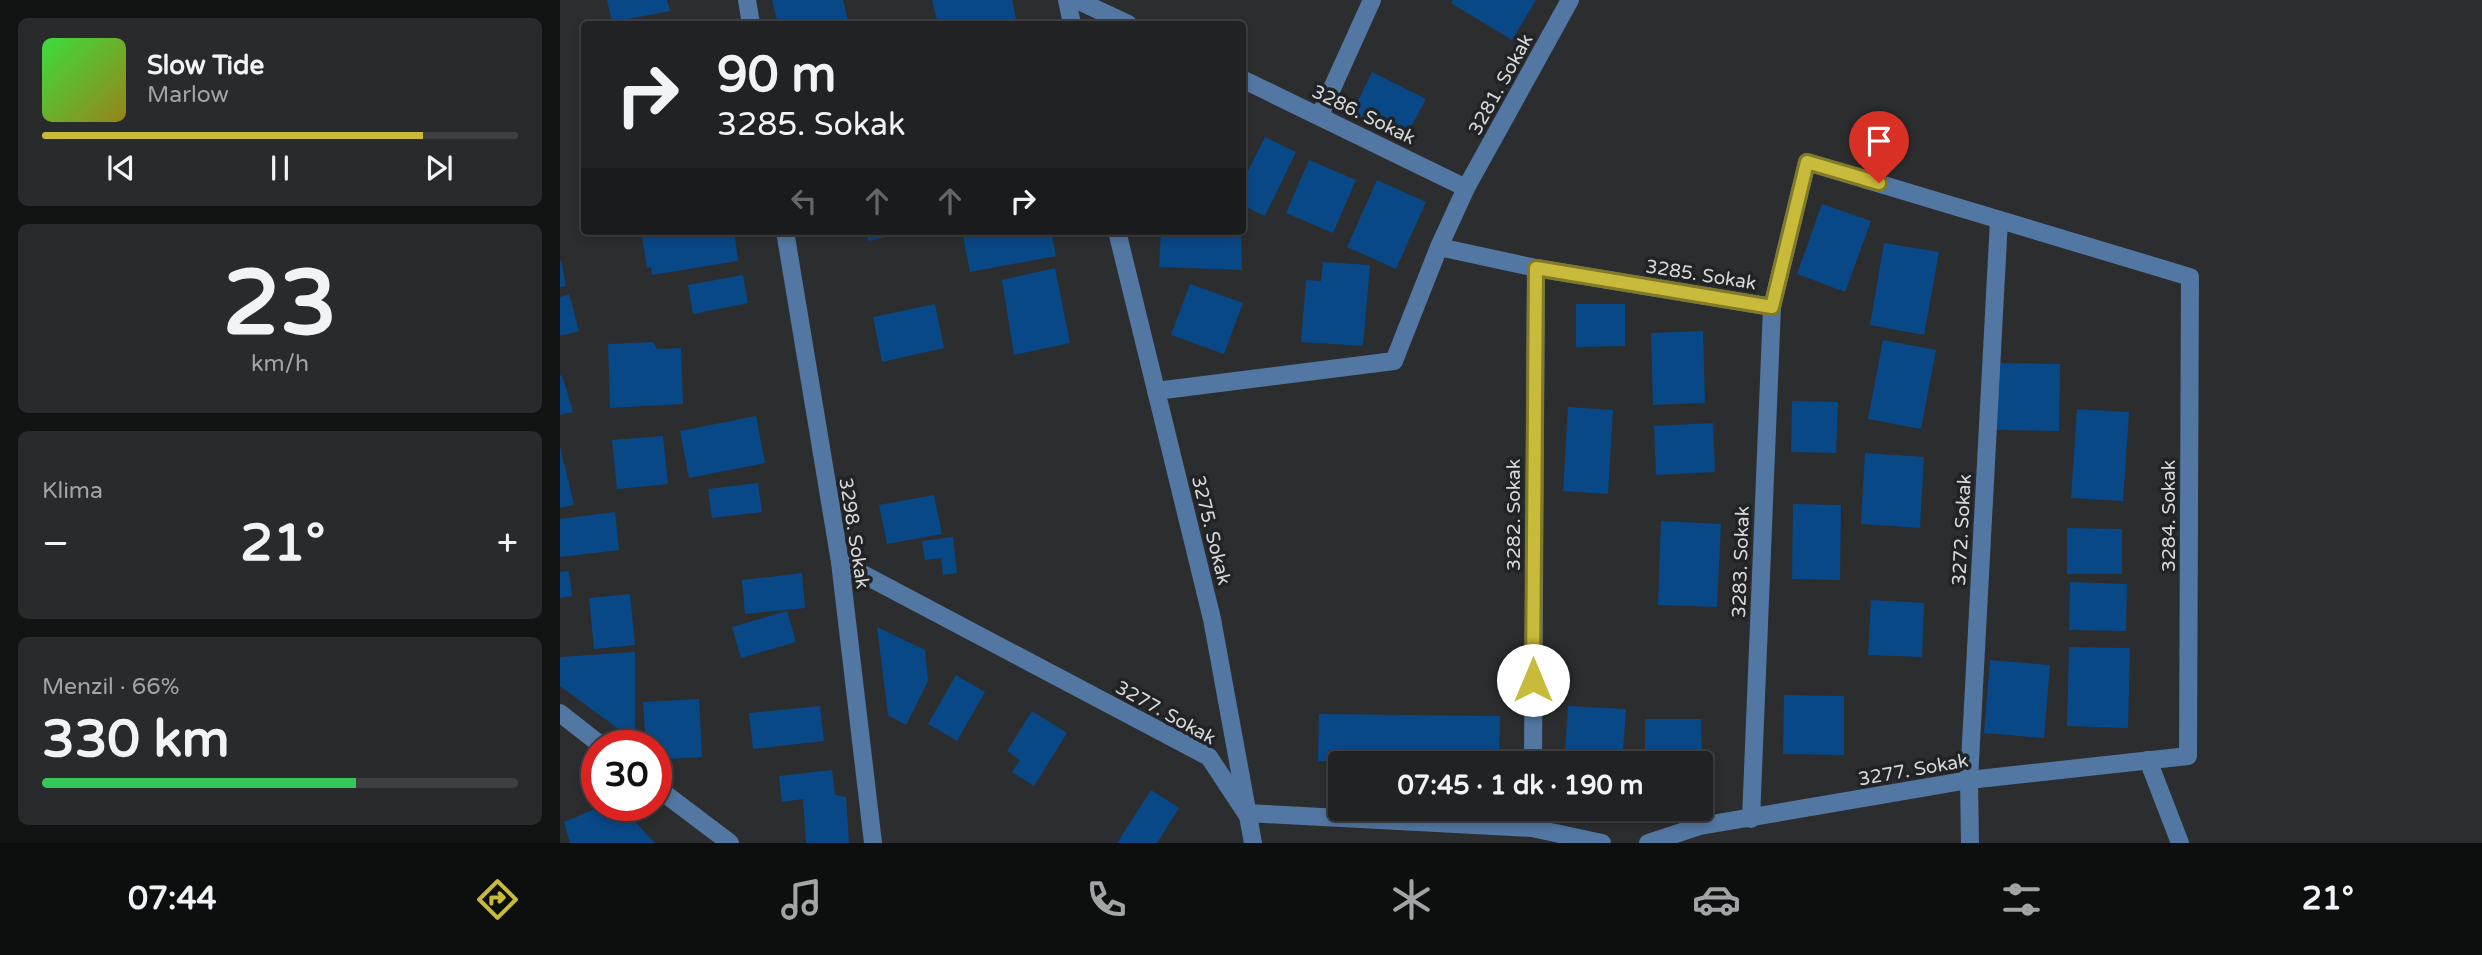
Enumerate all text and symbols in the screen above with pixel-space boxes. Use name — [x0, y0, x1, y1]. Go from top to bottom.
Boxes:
street label: 3281. Sokak — [1464, 30, 1538, 139]
text: 90 m — [717, 46, 836, 105]
icon: right — [602, 49, 693, 140]
text: Slow Tide — [147, 50, 264, 81]
street label: 3286. Sokak — [1308, 80, 1419, 149]
text: Marlow — [147, 81, 229, 109]
text: 3285. Sokak — [717, 106, 905, 144]
pin — [1849, 111, 1909, 183]
icon: arrive — [1860, 122, 1898, 160]
icon: previous — [102, 149, 140, 187]
icon: pause — [261, 149, 299, 187]
icon: next — [420, 149, 458, 187]
icon: left — [785, 182, 823, 220]
icon: ahead — [858, 182, 896, 220]
icon: ahead — [931, 182, 969, 220]
icon: right — [1004, 182, 1042, 220]
text: 23 — [223, 249, 337, 359]
street label: 3285. Sokak — [1644, 255, 1758, 295]
text: km/h — [251, 350, 309, 378]
street label: 3282. Sokak — [1503, 459, 1525, 571]
street label: 3284. Sokak — [2158, 460, 2180, 572]
street label: 3275. Sokak — [1187, 473, 1235, 587]
street label: 3272. Sokak — [1948, 474, 1976, 587]
street label: 3298. Sokak — [834, 476, 874, 590]
text: Klima — [42, 477, 103, 505]
street label: 3283. Sokak — [1728, 506, 1754, 618]
text: 21° — [240, 512, 325, 575]
text: − — [42, 521, 69, 567]
text: + — [497, 521, 518, 567]
position arrow — [1496, 643, 1570, 717]
text: Menzil · 66% — [42, 673, 179, 701]
street label: 3277. Sokak — [1112, 676, 1219, 749]
text: 330 km — [42, 708, 230, 771]
speed limit sign: 30 — [581, 730, 672, 821]
street label: 3277. Sokak — [1857, 750, 1970, 790]
text: 07:45 · 1 dk · 190 m — [1398, 770, 1643, 801]
icon: directions — [473, 875, 522, 924]
icon: music — [777, 875, 826, 924]
icon: phone — [1082, 875, 1131, 924]
icon: climate — [1387, 875, 1436, 924]
icon: car — [1692, 875, 1741, 924]
icon: filters — [1997, 875, 2046, 924]
text: 07:44 — [128, 880, 217, 918]
text: 21° — [2302, 880, 2354, 918]

